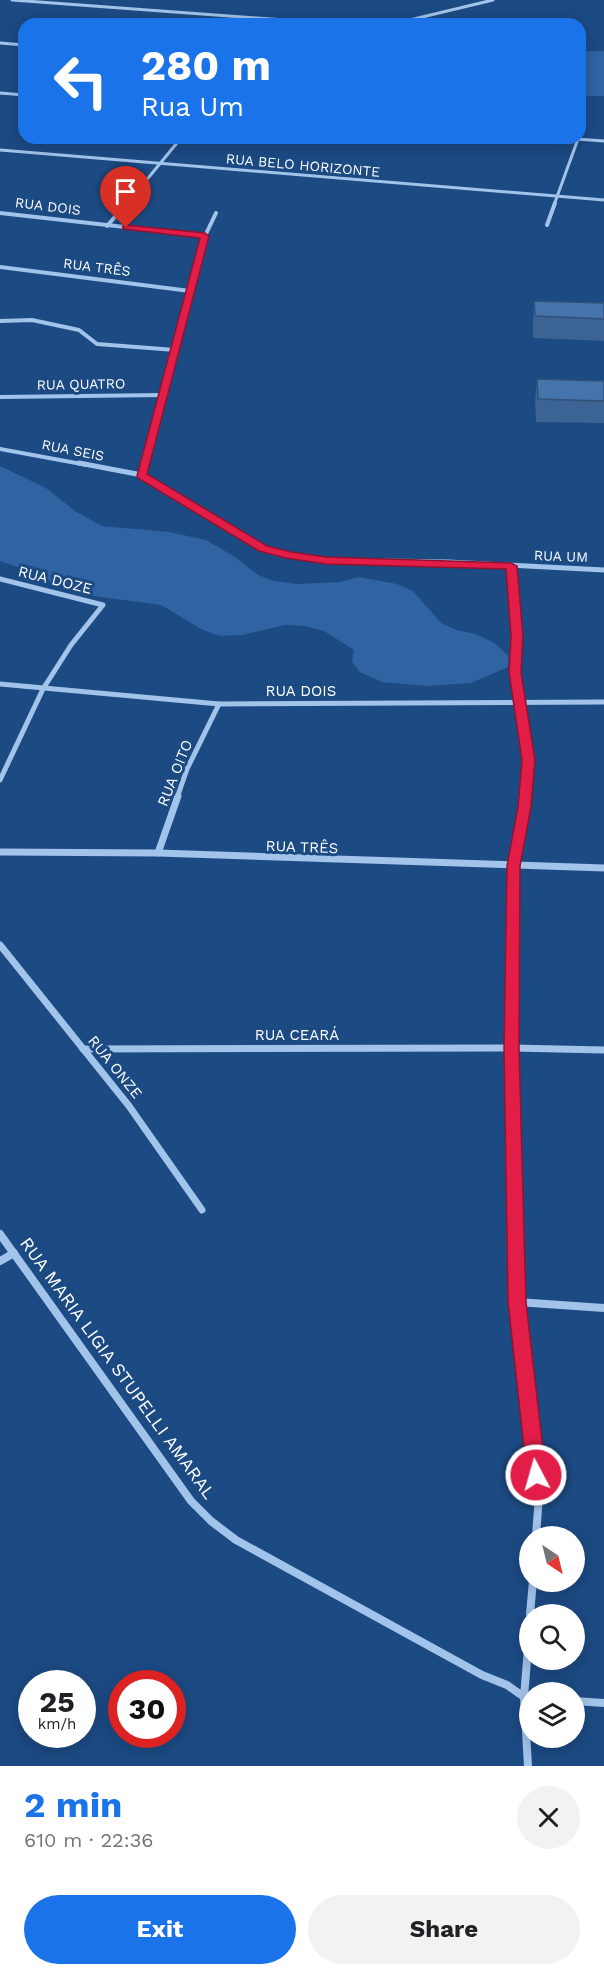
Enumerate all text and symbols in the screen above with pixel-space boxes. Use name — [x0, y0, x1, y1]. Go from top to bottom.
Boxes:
text: 280 m — [141, 41, 271, 90]
icon: left — [42, 42, 120, 120]
text: Rua Um — [141, 91, 244, 123]
street label: RUA BELO HORIZONTE — [225, 150, 381, 180]
pin — [100, 166, 151, 228]
icon: arrive — [109, 175, 142, 208]
street label: RUA DOIS — [14, 194, 82, 218]
street label: RUA TRÊS — [62, 255, 132, 279]
street label: RUA QUATRO — [37, 375, 125, 393]
street label: RUA SEIS — [40, 436, 106, 464]
street label: RUA UM — [534, 547, 588, 565]
street label: RUA DOZE — [16, 562, 94, 598]
street label: RUA DOIS — [266, 682, 336, 700]
street label: RUA OITO — [153, 737, 197, 809]
street label: RUA TRÊS — [265, 837, 339, 857]
street label: RUA CEARÁ — [255, 1026, 339, 1044]
street label: RUA ONZE — [84, 1032, 146, 1102]
street label: RUA MARIA LIGIA STUPELLI AMARAL — [16, 1233, 220, 1503]
position arrow — [504, 1443, 568, 1507]
north arrow — [519, 1526, 585, 1592]
map controls — [519, 1526, 585, 1748]
button: search — [519, 1604, 585, 1670]
speed limit sign: 30 — [108, 1670, 186, 1748]
button: layers — [519, 1682, 585, 1748]
text: 25 — [39, 1684, 75, 1719]
text: km/h — [38, 1715, 76, 1733]
text: 2 min — [24, 1784, 122, 1826]
button: close — [517, 1786, 580, 1849]
text: 610 m · 22:36 — [24, 1828, 154, 1852]
button: Exit — [24, 1895, 296, 1964]
button: Share — [308, 1895, 580, 1964]

